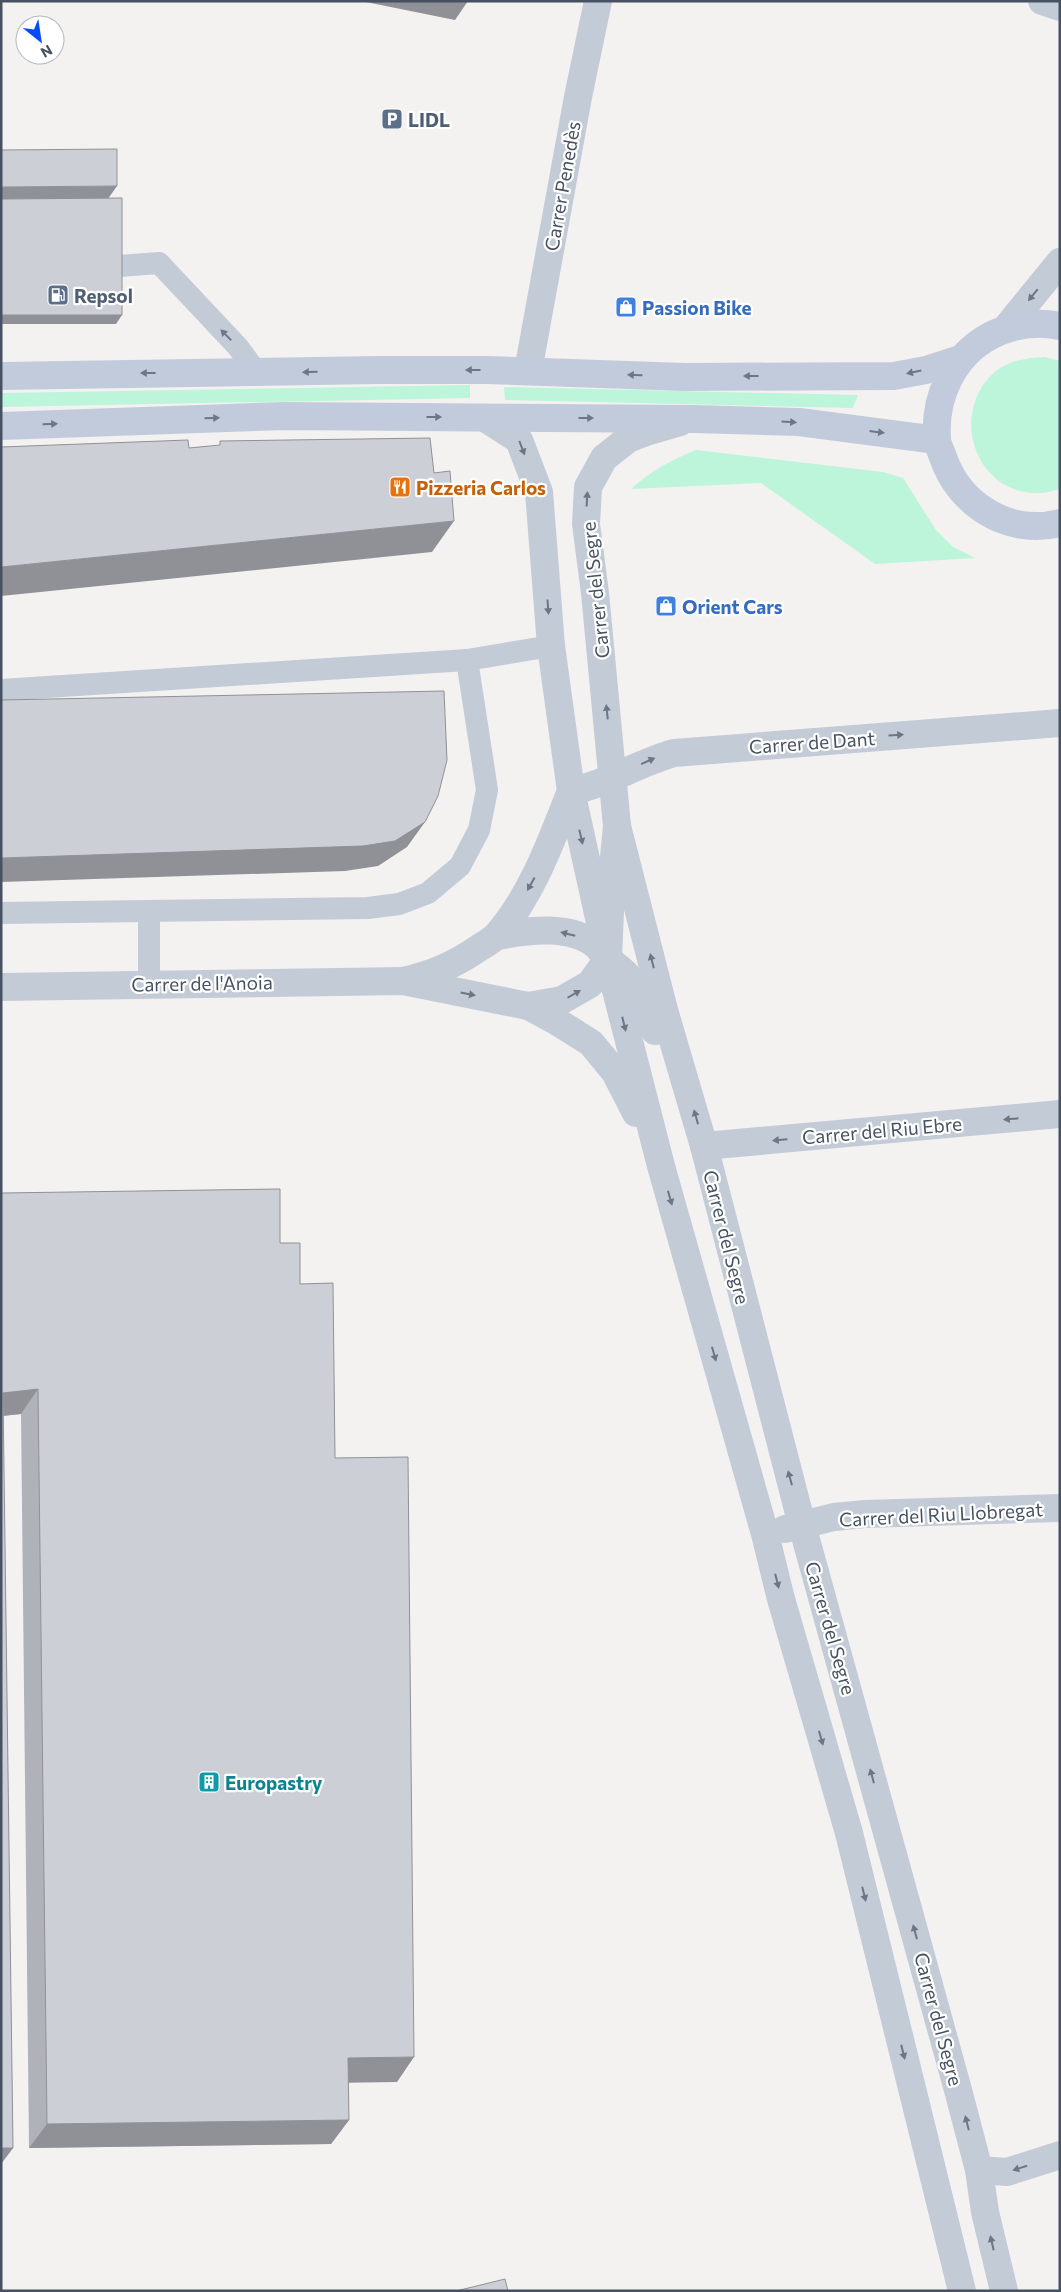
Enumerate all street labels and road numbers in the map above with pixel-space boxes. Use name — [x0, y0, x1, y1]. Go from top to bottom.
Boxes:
street label: Carrer Penedès — [539, 119, 585, 253]
street label: Carrer del Segre — [576, 521, 614, 659]
street label: Carrer de Dant — [748, 726, 876, 758]
street label: Carrer de l'Anoia — [131, 970, 273, 996]
street label: Carrer del Riu Ebre — [801, 1112, 963, 1148]
street label: Carrer del Segre — [699, 1168, 755, 1306]
street label: Carrer del Riu Llobregat — [839, 1497, 1044, 1531]
street label: Carrer del Segre — [801, 1559, 861, 1697]
street label: Carrer del Segre — [910, 1950, 968, 2088]

